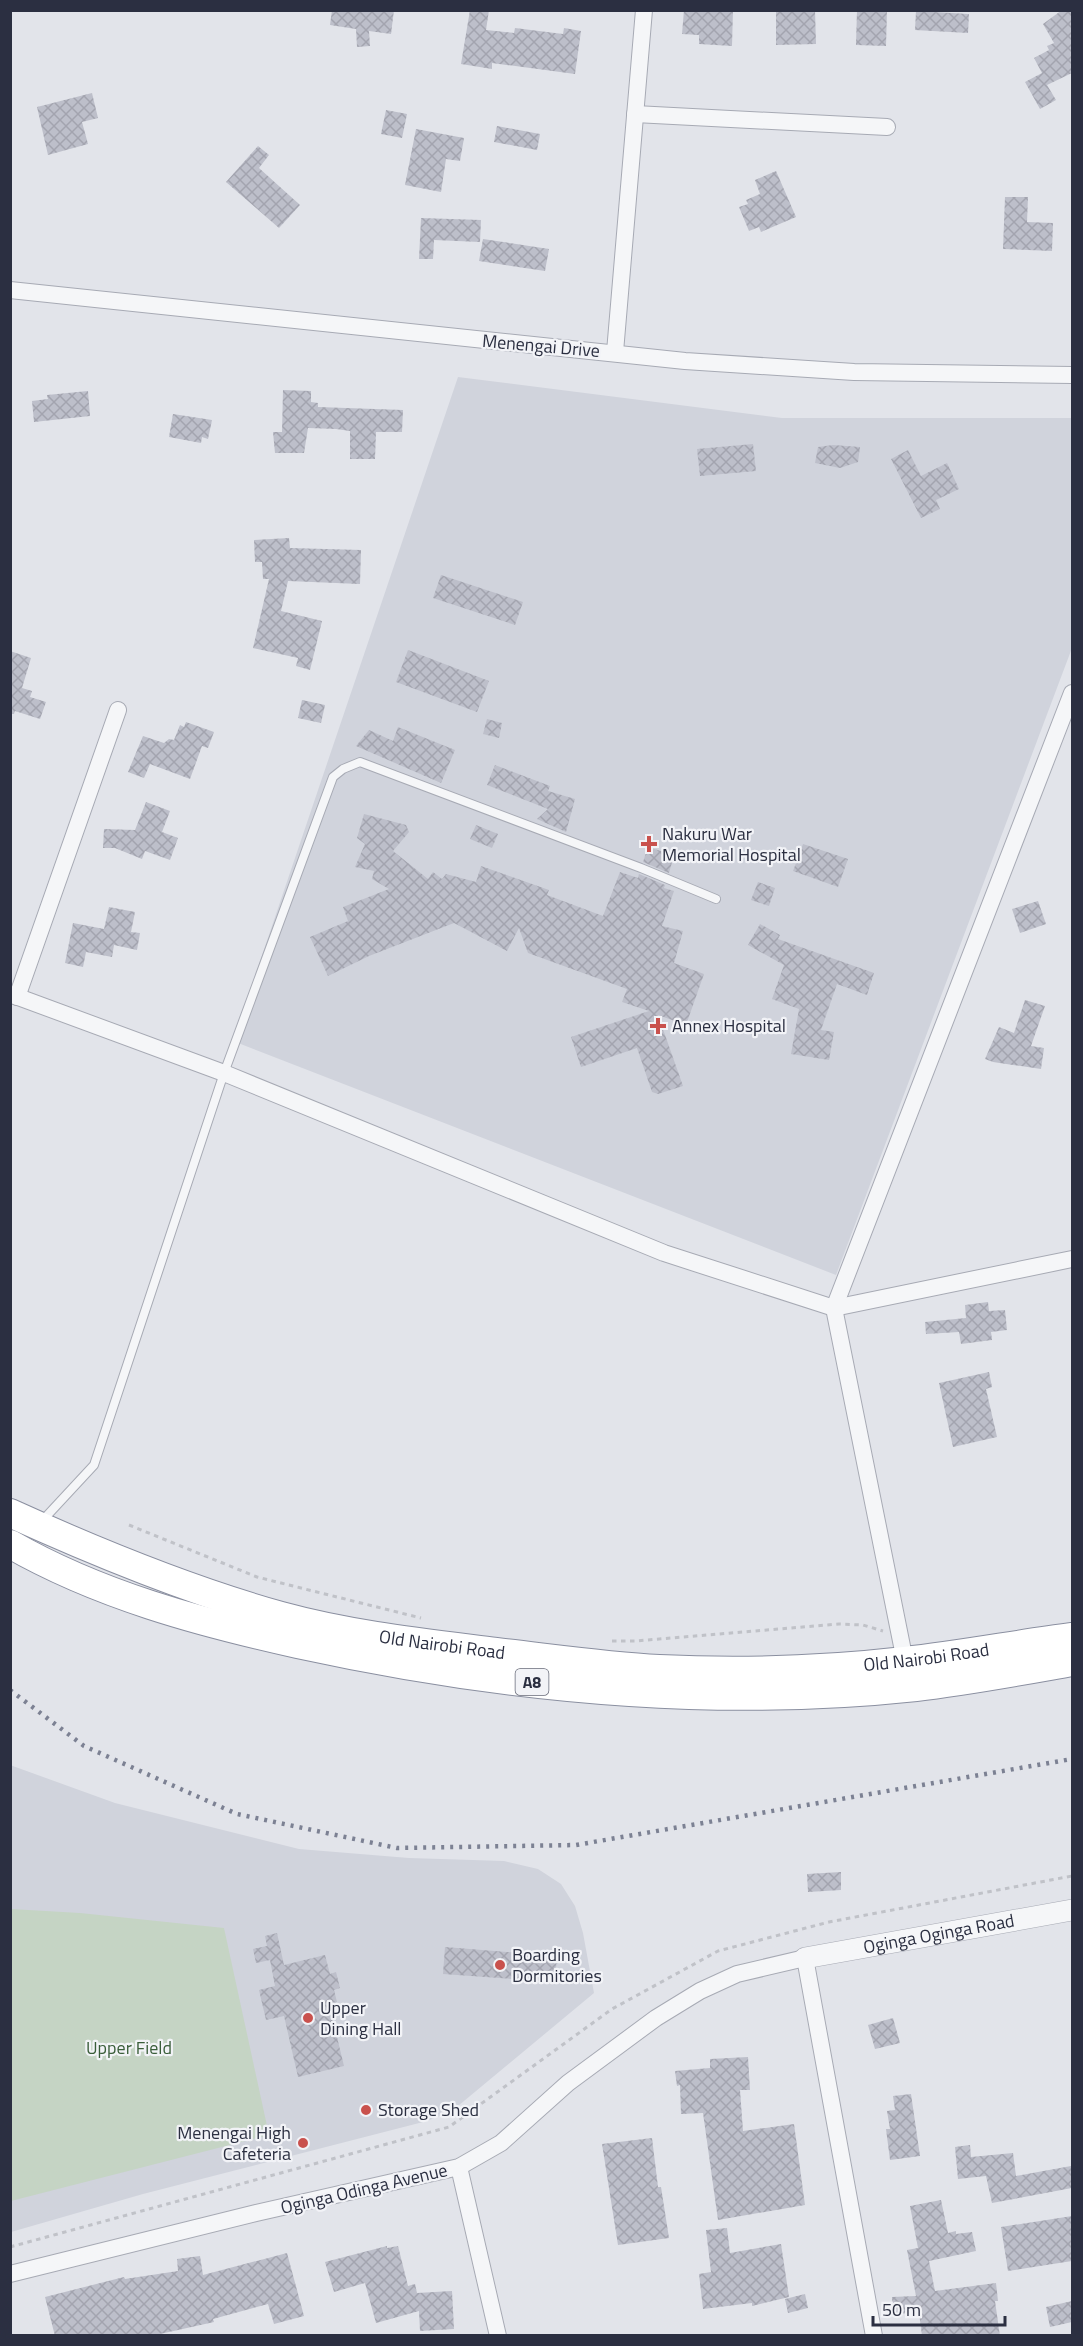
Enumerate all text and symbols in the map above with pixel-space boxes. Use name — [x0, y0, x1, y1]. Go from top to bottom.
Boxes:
street label: Menengai Drive — [481, 327, 601, 364]
place label: Nakuru War Memorial Hospital — [662, 820, 801, 868]
marker: Nakuru War Memorial Hospital — [640, 835, 658, 853]
place label: Annex Hospital — [672, 1012, 786, 1039]
marker: Annex Hospital — [649, 1017, 667, 1035]
street label: Old Nairobi Road — [377, 1623, 506, 1666]
street label: Old Nairobi Road — [862, 1636, 991, 1678]
road number: A8 — [516, 1669, 548, 1695]
street label: Oginga Oginga Road — [861, 1907, 1017, 1960]
place label: Boarding Dormitories — [512, 1941, 602, 1989]
marker: Boarding Dormitories — [493, 1958, 507, 1972]
place label: Upper Dining Hall — [320, 1994, 402, 2042]
marker: Upper Dining Hall — [301, 2011, 315, 2025]
park label: Upper Field — [86, 2034, 172, 2061]
place label: Storage Shed — [378, 2096, 479, 2123]
marker: Storage Shed — [359, 2103, 373, 2117]
place label: Menengai High Cafeteria — [177, 2119, 291, 2167]
marker: Menengai High Cafeteria — [296, 2136, 310, 2150]
street label: Oginga Odinga Avenue — [278, 2156, 450, 2221]
scale bar — [873, 2289, 1005, 2327]
text: 50 m — [882, 2296, 921, 2323]

